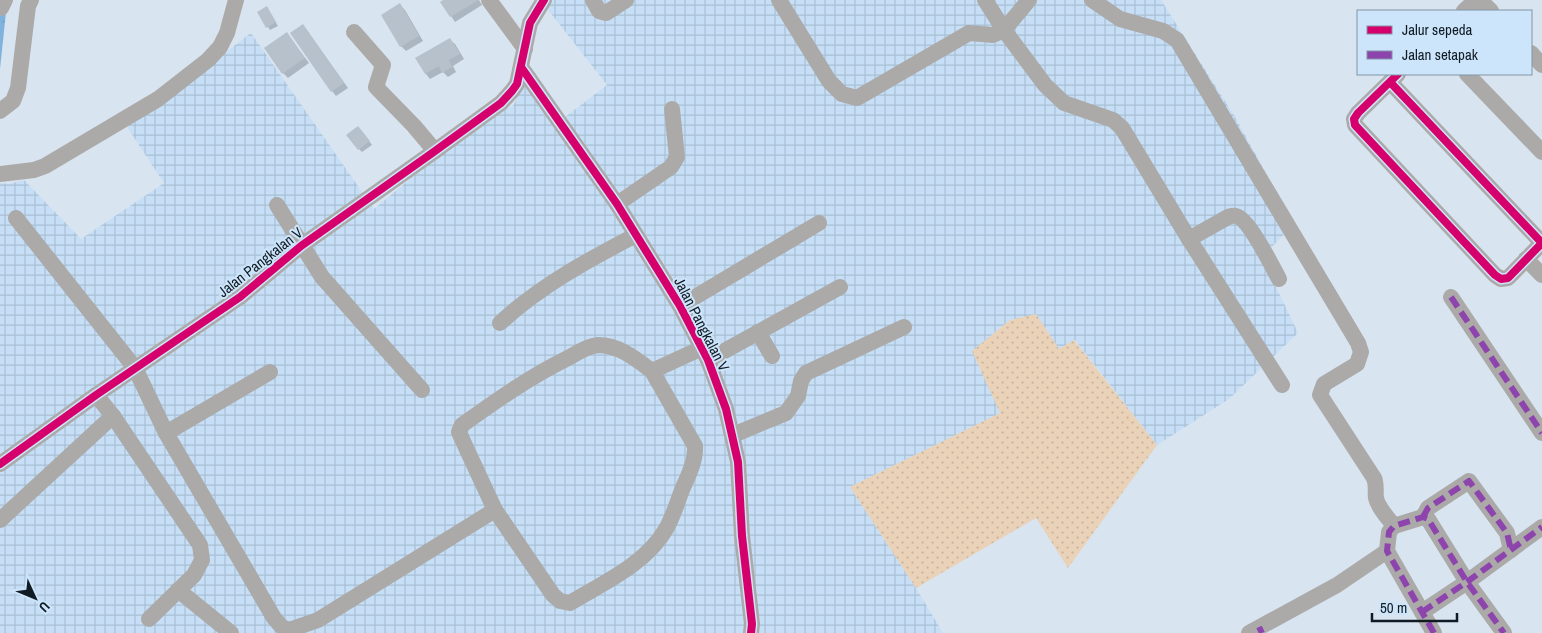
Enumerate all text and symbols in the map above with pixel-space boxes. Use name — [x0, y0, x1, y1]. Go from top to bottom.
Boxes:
legend — [1357, 10, 1532, 75]
text: Jalur sepeda — [1402, 19, 1473, 40]
text: Jalan setapak — [1402, 44, 1479, 65]
street label: Jalan Pangkalan V — [213, 222, 308, 302]
street label: Jalan Pangkalan V — [669, 274, 735, 375]
north arrow — [10, 573, 60, 623]
scale bar — [1372, 590, 1457, 622]
text: 50 m — [1380, 597, 1407, 618]
text: U — [35, 598, 54, 616]

